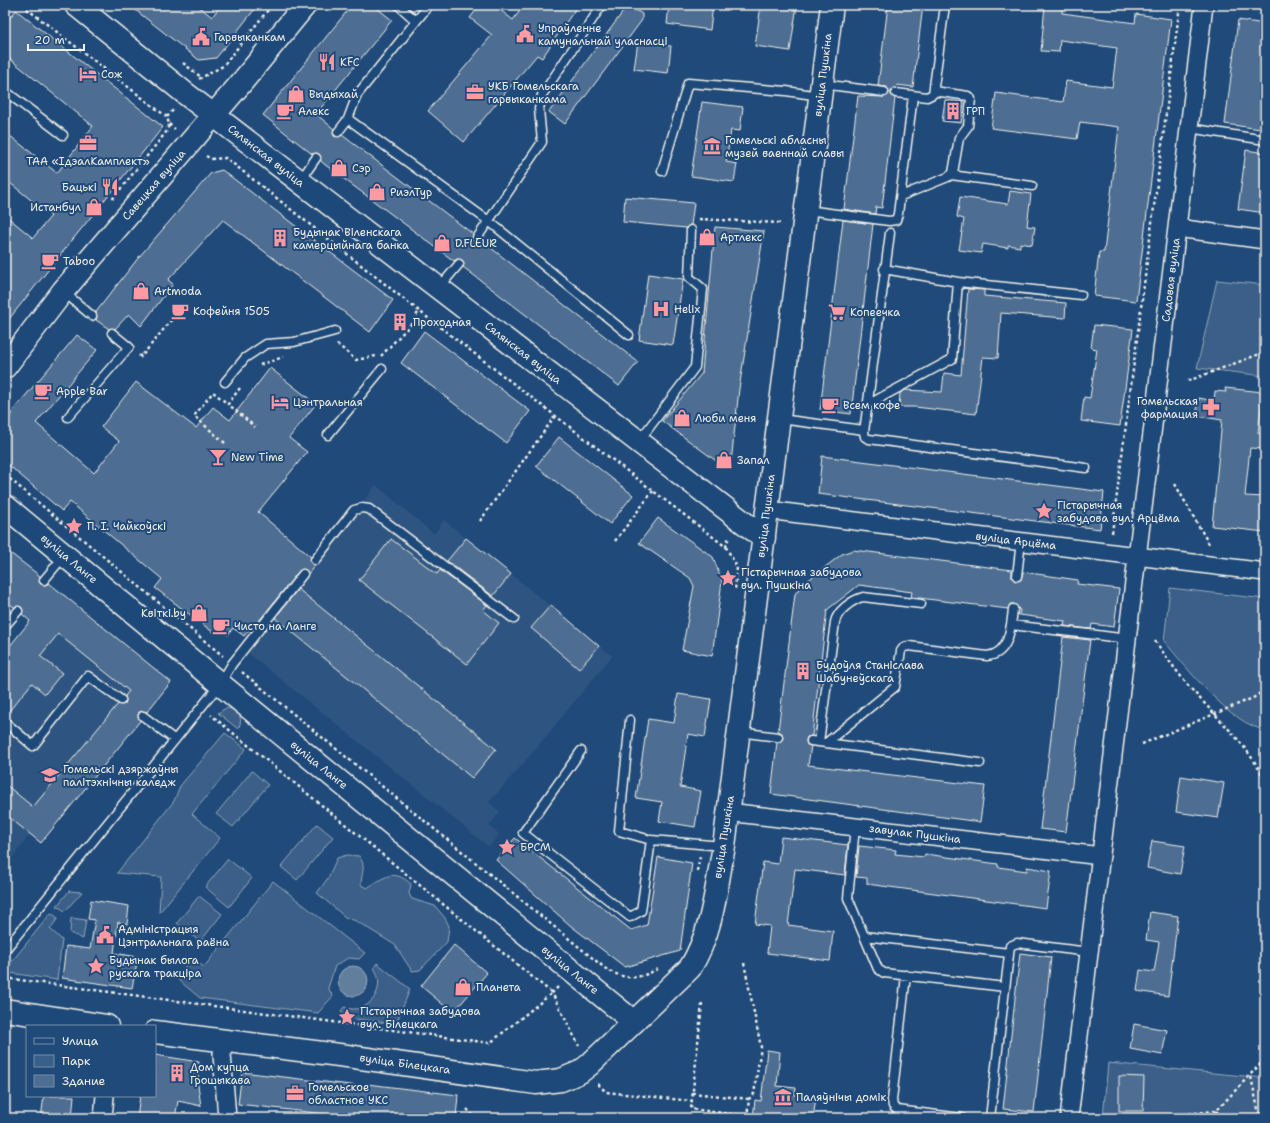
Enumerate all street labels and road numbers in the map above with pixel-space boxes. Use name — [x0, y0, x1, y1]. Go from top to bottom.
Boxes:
street label: вуліца Пушкіна — [810, 32, 836, 118]
street label: Сялянская вуліца — [225, 121, 308, 191]
street label: Савецкая вуліца — [119, 146, 189, 224]
street label: Садовая вуліца — [1158, 237, 1184, 323]
street label: Сялянская вуліца — [482, 318, 565, 388]
street label: вуліца Пушкіна — [753, 473, 779, 559]
street label: вуліца Арцёма — [975, 529, 1057, 553]
street label: вуліца Ланге — [37, 531, 101, 587]
street label: вуліца Ланге — [287, 737, 351, 793]
street label: вуліца Пушкіна — [710, 794, 738, 880]
street label: завулак Пушкіна — [868, 821, 962, 847]
street label: вуліца Ланге — [538, 942, 602, 998]
street label: вуліца Білецкага — [359, 1050, 451, 1078]

